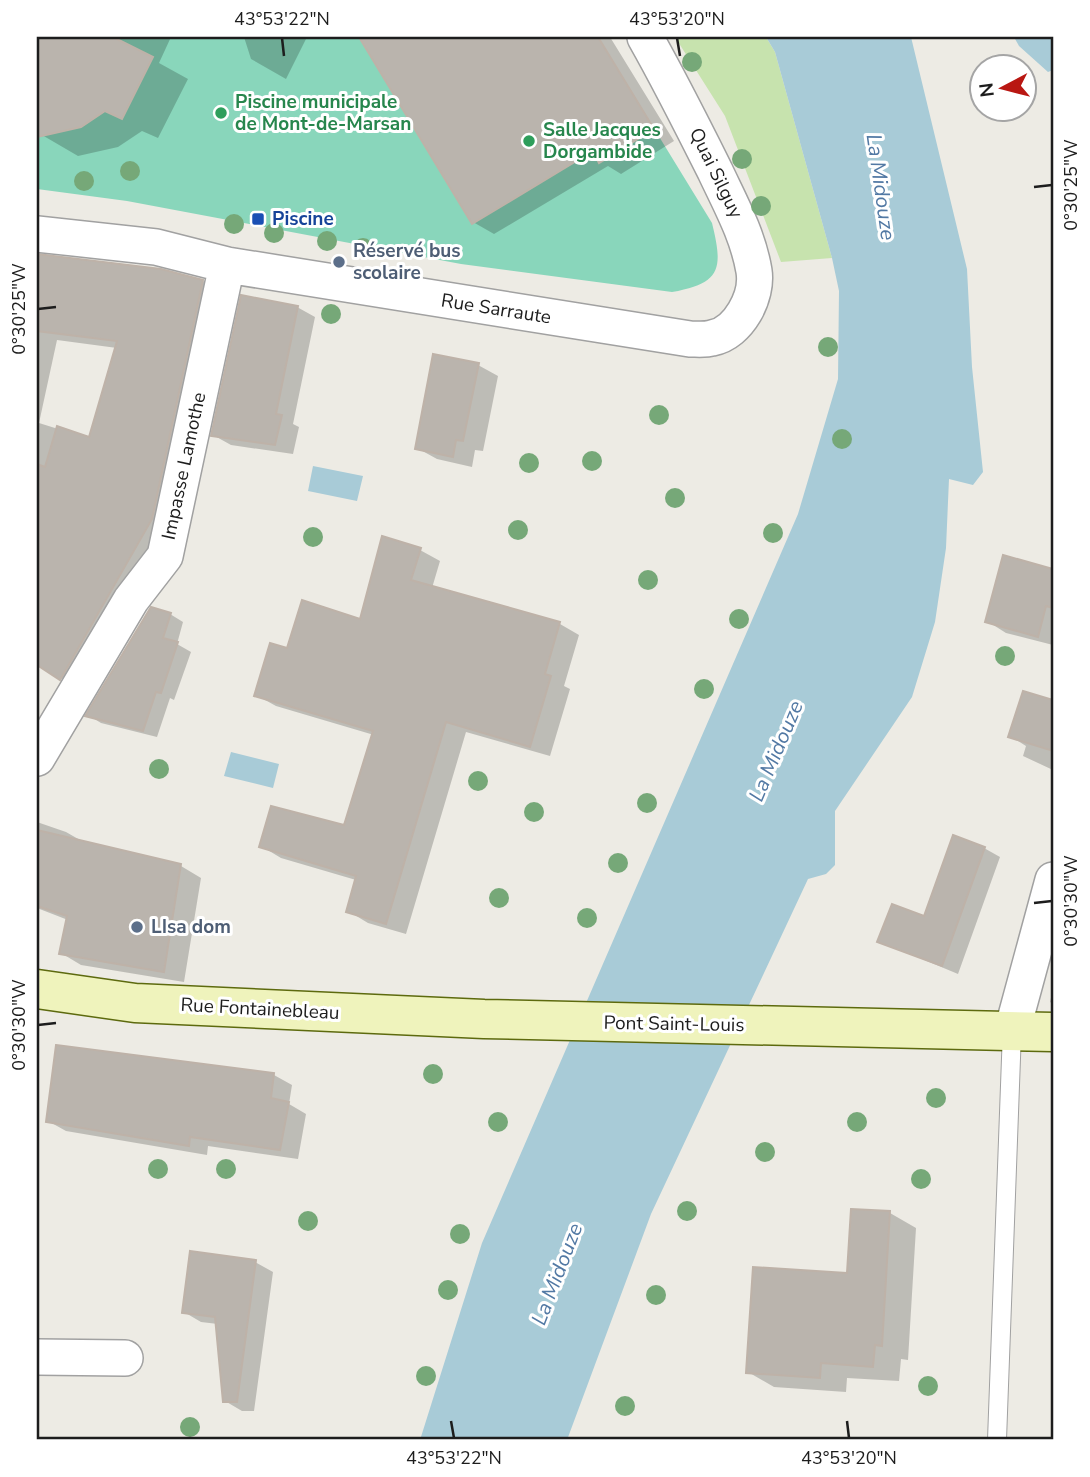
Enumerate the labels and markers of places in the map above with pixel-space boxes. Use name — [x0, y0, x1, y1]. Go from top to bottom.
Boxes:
place label: Piscine municipale de Mont-de-Marsan — [235, 89, 411, 137]
marker: Piscine municipale de Mont-de-Marsan — [213, 105, 229, 121]
place label: Salle Jacques Dorgambide — [543, 117, 661, 165]
marker: Salle Jacques Dorgambide — [521, 133, 537, 149]
place label: Piscine — [272, 206, 334, 232]
marker: Piscine — [250, 211, 266, 227]
place label: Réservé bus scolaire — [353, 238, 461, 286]
marker: Réservé bus scolaire — [331, 254, 347, 270]
place label: LIsa dom — [151, 914, 231, 940]
marker: LIsa dom — [129, 919, 145, 935]

